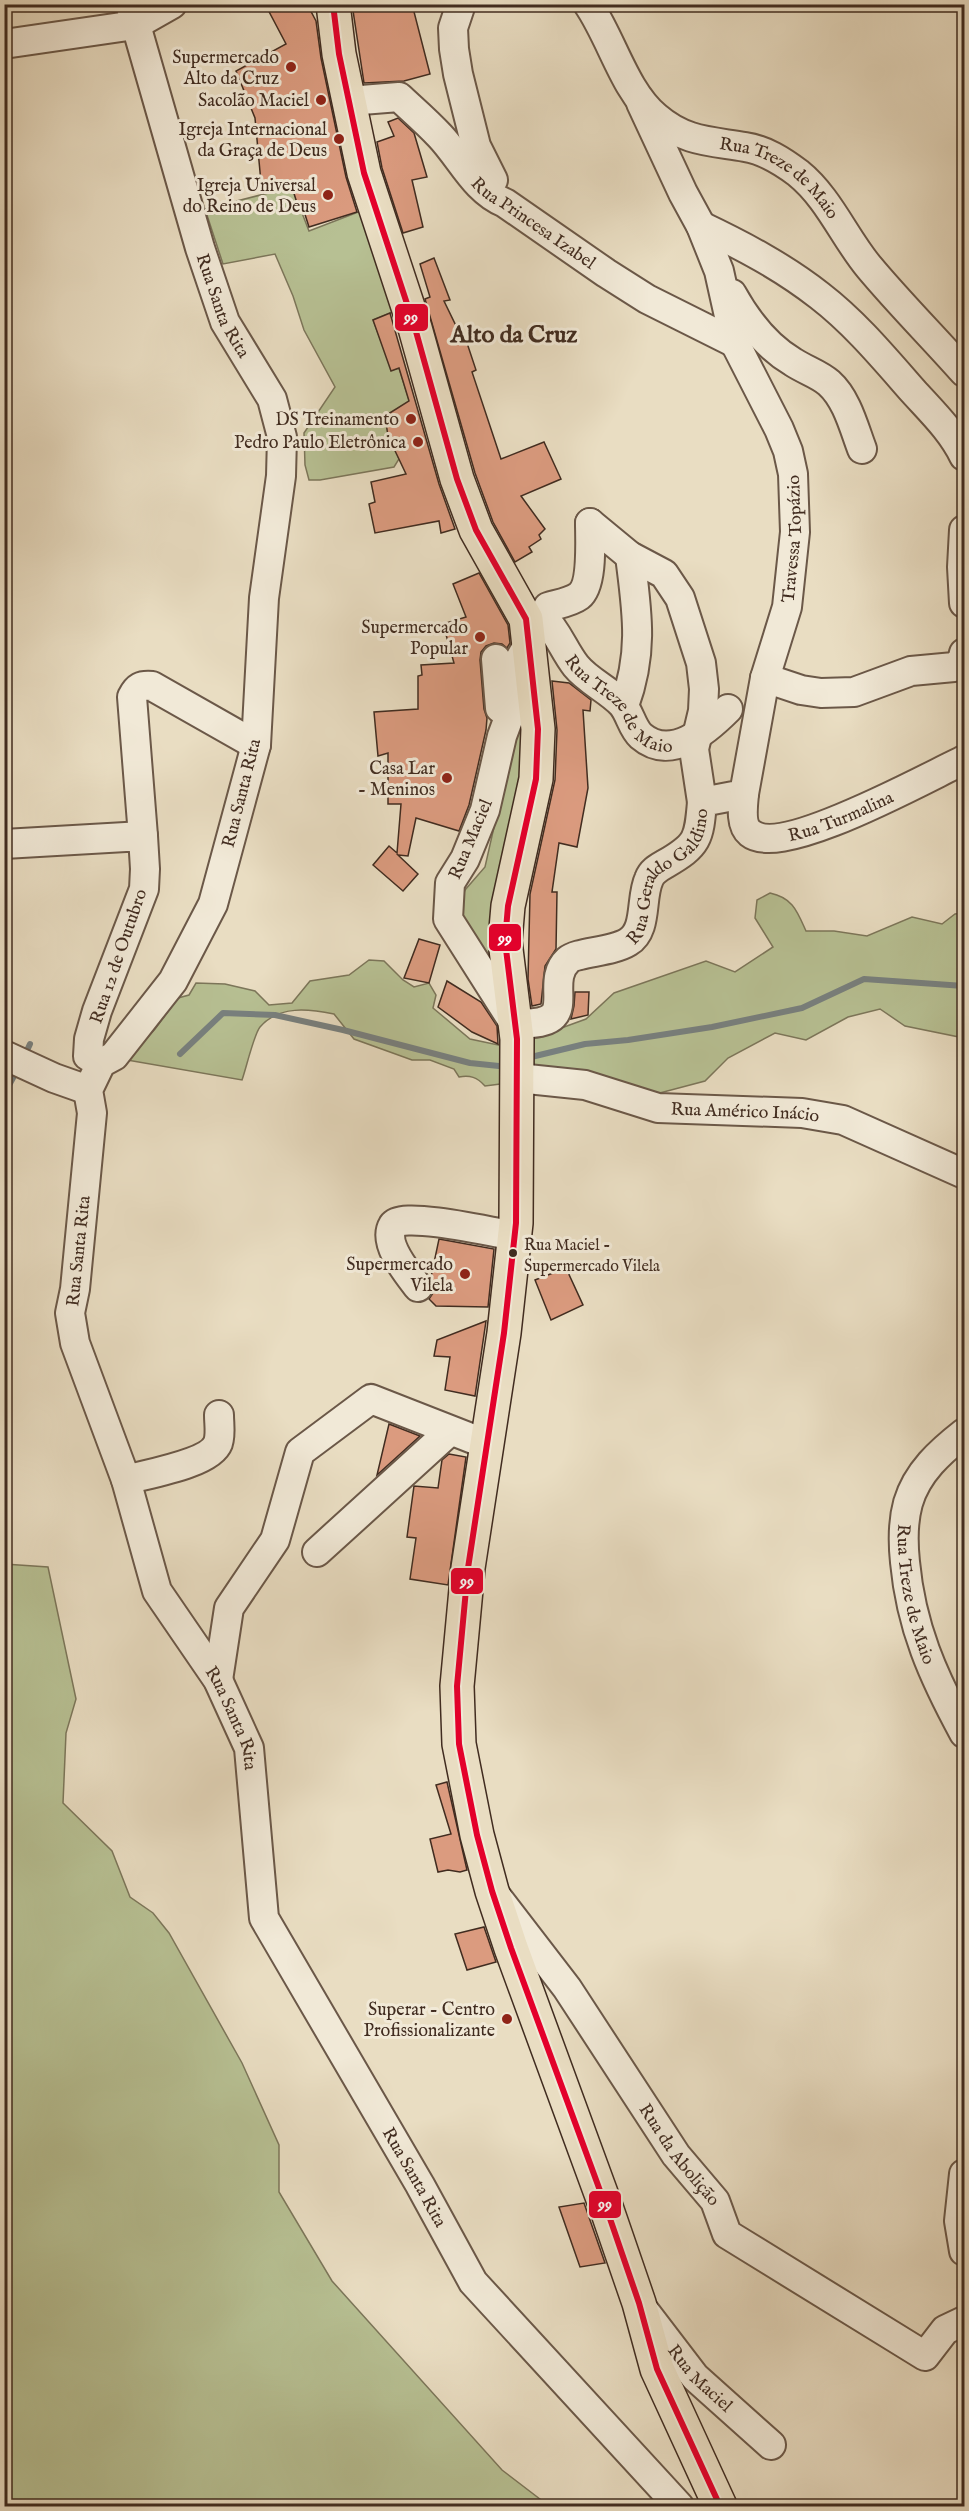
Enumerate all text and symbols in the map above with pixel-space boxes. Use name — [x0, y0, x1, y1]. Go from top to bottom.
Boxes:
place label: Supermercado Alto da Cruz — [172, 47, 279, 91]
marker: Supermercado Alto da Cruz — [284, 60, 298, 74]
place label: Sacolão Maciel — [198, 90, 309, 113]
marker: Sacolão Maciel — [314, 93, 328, 107]
place label: Igreja Internacional da Graça de Deus — [179, 119, 327, 163]
marker: Igreja Internacional da Graça de Deus — [332, 132, 346, 146]
street label: Rua Treze de Maio — [718, 133, 843, 224]
street label: Rua Princesa Izabel — [465, 173, 600, 275]
place label: Igreja Universal do Reino de Deus — [183, 175, 316, 219]
marker: Igreja Universal do Reino de Deus — [321, 188, 335, 202]
street label: Rua Santa Rita — [190, 251, 254, 363]
line badge: 99 — [394, 303, 429, 332]
text: 99 — [403, 309, 418, 329]
district label: Alto da Cruz — [450, 320, 577, 351]
place label: DS Treinamento — [275, 409, 399, 432]
marker: DS Treinamento — [404, 412, 418, 426]
place label: Pedro Paulo Eletrônica — [234, 432, 406, 455]
marker: Pedro Paulo Eletrônica — [411, 435, 425, 449]
street label: Travessa Topázio — [778, 474, 808, 604]
place label: Supermercado Popular — [361, 617, 468, 661]
marker: Supermercado Popular — [473, 630, 487, 644]
street label: Rua Treze de Maio — [559, 651, 673, 759]
street label: Rua Santa Rita — [218, 736, 267, 850]
place label: Casa Lar - Meninos — [358, 758, 435, 802]
marker: Casa Lar - Meninos — [440, 771, 454, 785]
street label: Rua Turmalina — [786, 787, 898, 848]
street label: Rua Maciel — [444, 796, 499, 883]
street label: Rua Geraldo Galdino — [622, 807, 714, 950]
street label: Rua 12 de Outubro — [86, 886, 153, 1027]
line badge: 99 — [488, 923, 522, 952]
text: 99 — [497, 930, 512, 950]
street label: Rua Américo Inácio — [670, 1098, 821, 1129]
street label: Rua Santa Rita — [62, 1194, 97, 1308]
place label: Rua Maciel - Supermercado Vilela — [524, 1236, 660, 1277]
marker: Rua Maciel - Supermercado Vilela — [507, 1247, 519, 1259]
place label: Supermercado Vilela — [346, 1254, 453, 1298]
marker: Supermercado Vilela — [458, 1267, 472, 1281]
street label: Rua Treze de Maio — [891, 1523, 940, 1668]
line badge: 99 — [450, 1567, 484, 1595]
text: 99 — [459, 1573, 474, 1593]
street label: Rua Santa Rita — [199, 1662, 261, 1771]
place label: Superar - Centro Profissionalizante — [364, 1999, 495, 2043]
marker: Superar - Centro Profissionalizante — [500, 2012, 514, 2026]
street label: Rua da Abolição — [633, 2100, 725, 2212]
street label: Rua Santa Rita — [376, 2124, 451, 2232]
line badge: 99 — [588, 2190, 622, 2219]
text: 99 — [597, 2196, 612, 2216]
street label: Rua Maciel — [662, 2341, 737, 2418]

